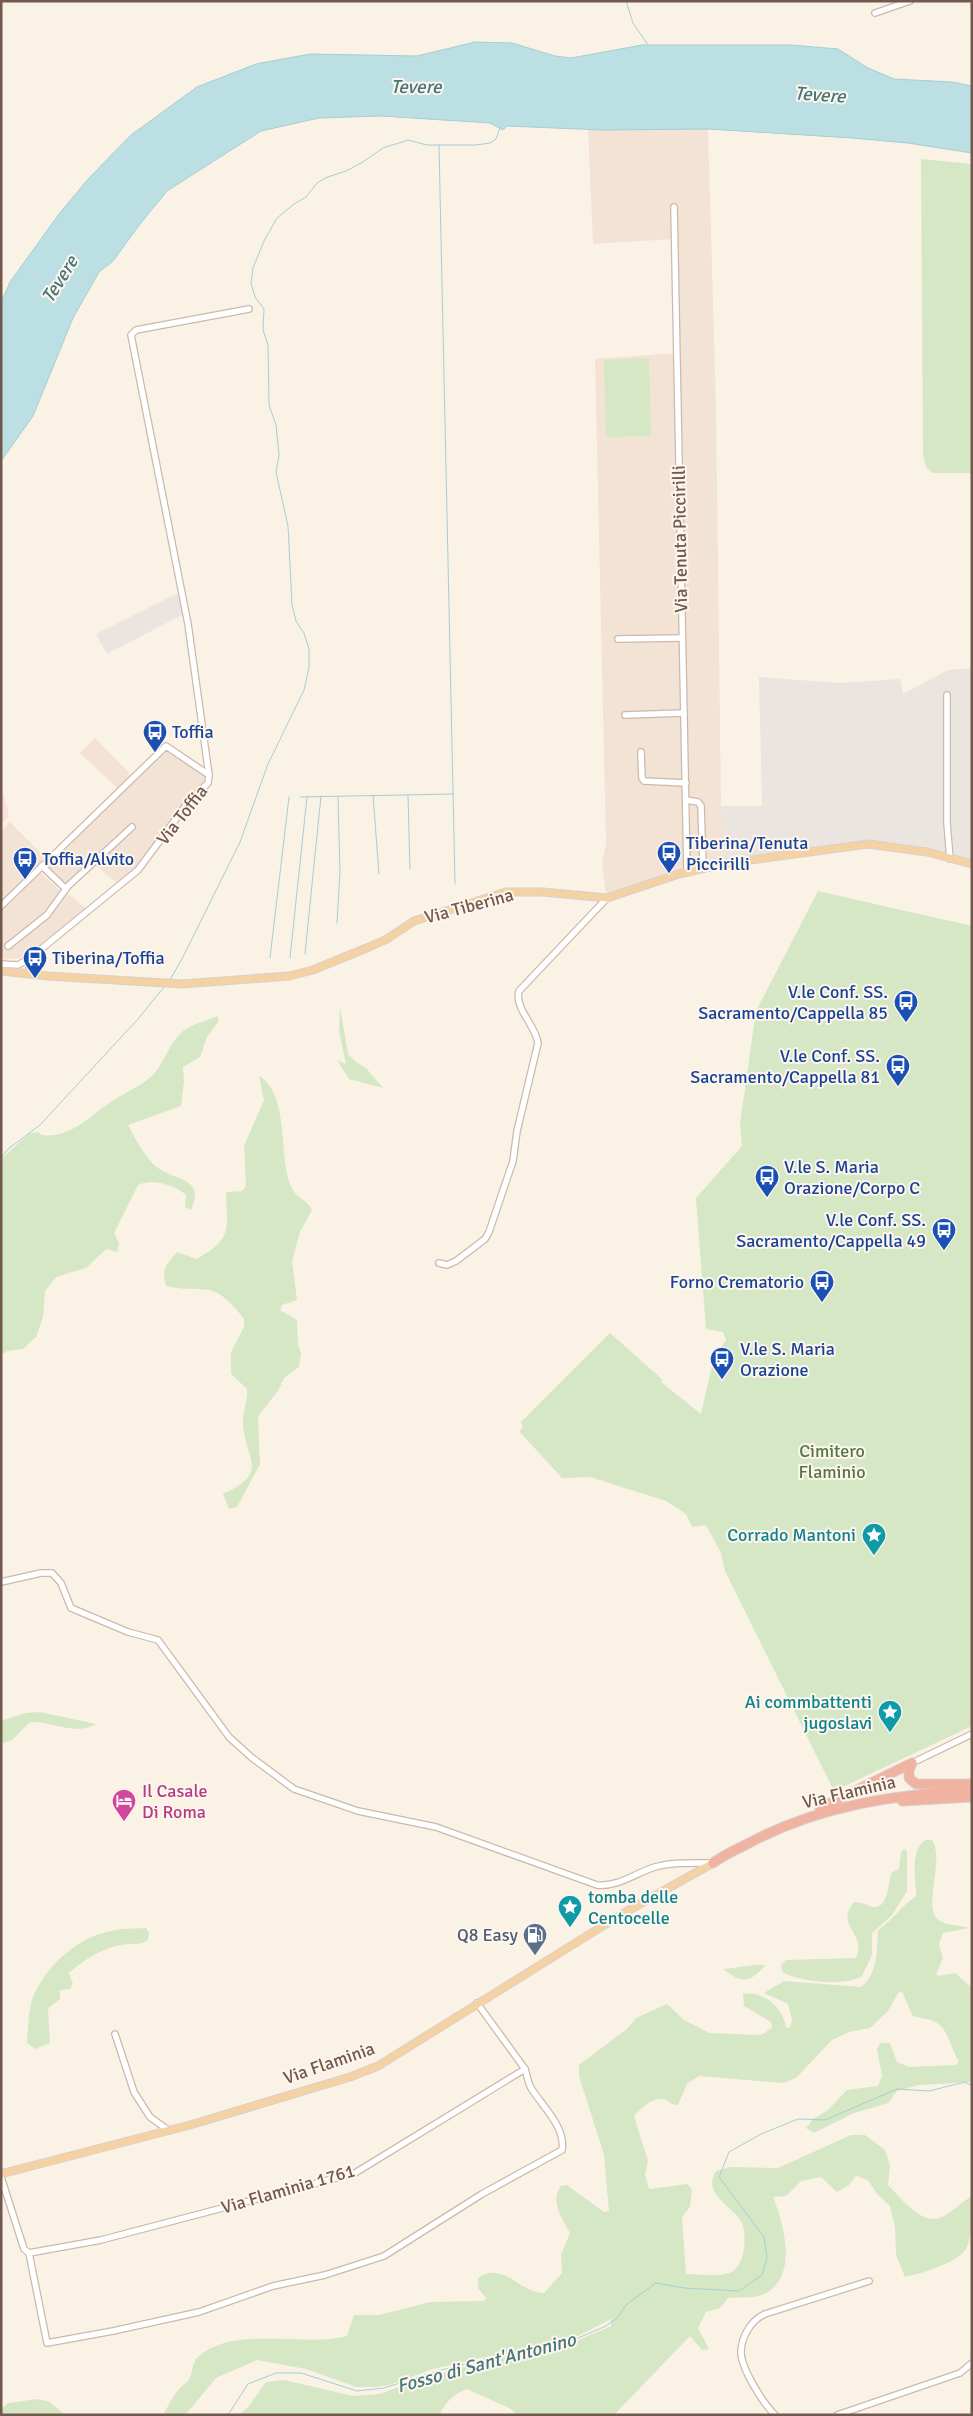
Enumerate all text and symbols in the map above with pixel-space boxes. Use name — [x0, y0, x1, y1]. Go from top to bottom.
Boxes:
water label: Tevere — [390, 75, 443, 99]
water label: Tevere — [794, 81, 848, 109]
water label: Tevere — [36, 250, 84, 308]
street label: Via Tenuta Piccirilli — [668, 465, 692, 613]
bus stop icon: Toffia — [142, 719, 168, 753]
place label: Toffia — [172, 721, 214, 743]
street label: Via Toffia — [152, 781, 212, 849]
place label: Tiberina/Tenuta Piccirilli — [686, 832, 808, 875]
bus stop icon: Tiberina/Tenuta Piccirilli — [656, 840, 682, 874]
bus stop icon: Toffia/Alvito — [12, 846, 38, 880]
place label: Toffia/Alvito — [42, 848, 134, 870]
street label: Via Tiberina — [422, 884, 516, 928]
bus stop icon: Tiberina/Toffia — [22, 945, 48, 979]
place label: Tiberina/Toffia — [52, 947, 165, 969]
place label: V.le Conf. SS. Sacramento/Cappella 85 — [698, 981, 888, 1024]
bus stop icon: V.le Conf. SS. Sacramento/Cappella 85 — [893, 989, 919, 1023]
place label: V.le Conf. SS. Sacramento/Cappella 81 — [690, 1045, 880, 1088]
bus stop icon: V.le Conf. SS. Sacramento/Cappella 81 — [885, 1053, 911, 1087]
place label: V.le S. Maria Orazione/Corpo C — [784, 1156, 920, 1199]
bus stop icon: V.le S. Maria Orazione/Corpo C — [754, 1164, 780, 1198]
place label: V.le Conf. SS. Sacramento/Cappella 49 — [736, 1209, 926, 1252]
bus stop icon: V.le Conf. SS. Sacramento/Cappella 49 — [931, 1217, 957, 1251]
bus stop icon: Forno Crematorio — [809, 1269, 835, 1303]
place label: Forno Crematorio — [670, 1271, 804, 1293]
place label: V.le S. Maria Orazione — [740, 1338, 835, 1381]
bus stop icon: V.le S. Maria Orazione — [709, 1346, 735, 1380]
park label: Cimitero Flaminio — [798, 1440, 866, 1483]
place icon: Corrado Mantoni — [861, 1522, 887, 1556]
place label: Corrado Mantoni — [727, 1524, 856, 1546]
place label: Ai commbattenti jugoslavi — [745, 1691, 872, 1734]
place icon: Ai commbattenti jugoslavi — [877, 1699, 903, 1733]
street label: Via Flaminia — [800, 1771, 898, 1813]
place label: Il Casale Di Roma — [142, 1780, 208, 1823]
hotel icon: Il Casale Di Roma — [111, 1788, 137, 1822]
place label: tomba delle Centocelle — [588, 1886, 678, 1929]
place icon: tomba delle Centocelle — [557, 1894, 583, 1928]
fuel station icon: Q8 Easy — [522, 1922, 548, 1956]
place label: Q8 Easy — [457, 1924, 519, 1946]
street label: Via Flaminia — [280, 2037, 378, 2089]
street label: Via Flaminia 1761 — [219, 2159, 357, 2219]
water label: Fosso di Sant'Antonino — [394, 2327, 580, 2398]

